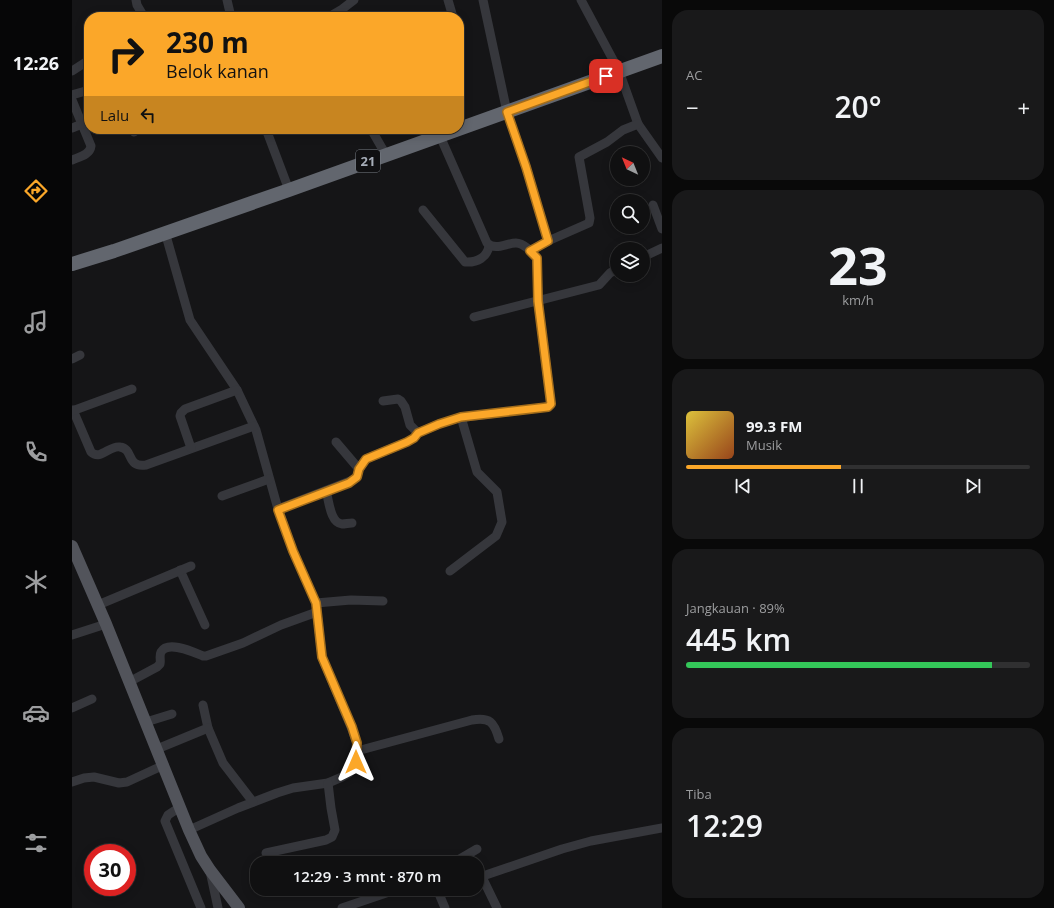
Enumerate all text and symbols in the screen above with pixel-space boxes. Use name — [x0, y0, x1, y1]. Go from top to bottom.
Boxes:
text: 230 m — [166, 23, 249, 61]
icon: right — [100, 28, 152, 80]
text: 12:26 — [13, 51, 59, 75]
text: Belok kanan — [166, 59, 269, 83]
pin — [589, 59, 623, 93]
icon: arrive — [595, 65, 617, 87]
text: AC — [686, 66, 702, 84]
text: 20° — [834, 86, 882, 127]
text: − — [686, 92, 699, 122]
text: + — [1017, 92, 1030, 122]
icon: left — [137, 104, 159, 126]
text: Lalu — [100, 105, 129, 125]
north arrow — [610, 146, 650, 186]
map controls — [610, 146, 650, 282]
road number: 21 — [356, 150, 380, 172]
icon: directions — [22, 177, 50, 205]
button: search — [610, 194, 650, 234]
text: 23 — [828, 229, 888, 300]
button: layers — [610, 242, 650, 282]
text: km/h — [842, 291, 874, 309]
icon: music — [22, 308, 50, 336]
text: 99.3 FM — [746, 416, 802, 436]
text: Musik — [746, 436, 782, 454]
icon: phone — [22, 438, 50, 466]
icon: previous — [732, 475, 754, 497]
icon: pause — [847, 475, 869, 497]
icon: next — [962, 475, 984, 497]
icon: climate — [22, 568, 50, 596]
text: Jangkauan · 89% — [686, 599, 785, 617]
text: 445 km — [686, 619, 791, 660]
icon: car — [22, 699, 50, 727]
position arrow — [335, 741, 377, 783]
text: Tiba — [686, 785, 712, 803]
text: 12:29 — [686, 805, 763, 846]
icon: filters — [22, 829, 50, 857]
speed limit sign: 30 — [84, 844, 136, 896]
text: 12:29 · 3 mnt · 870 m — [293, 866, 441, 886]

